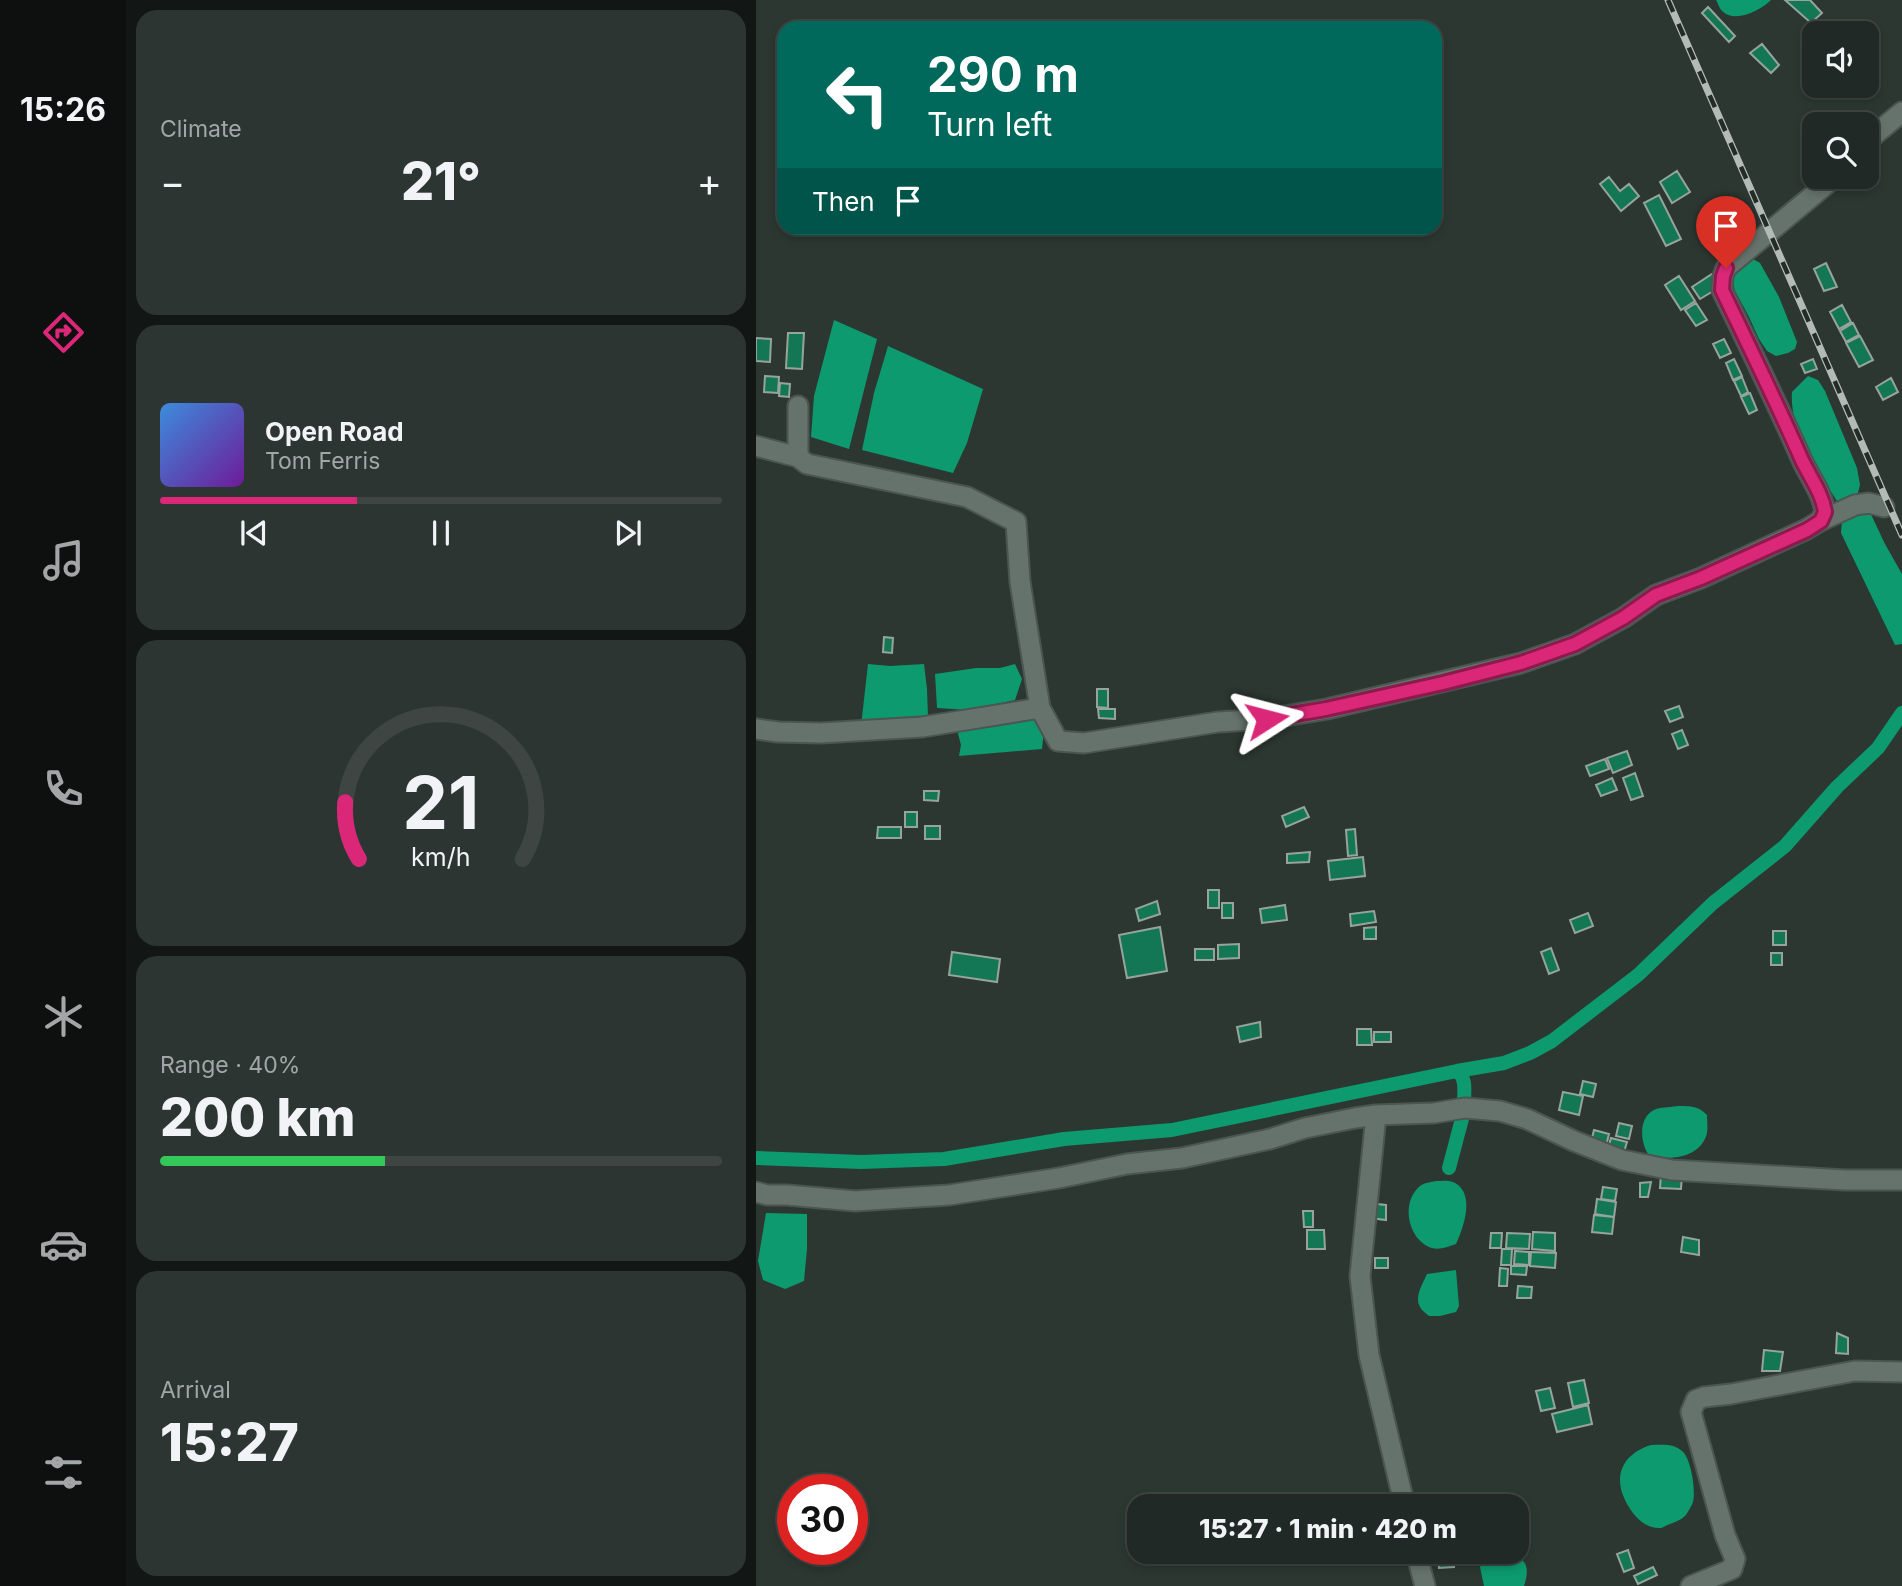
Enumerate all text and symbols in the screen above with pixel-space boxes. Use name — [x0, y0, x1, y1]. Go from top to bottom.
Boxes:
map controls — [1802, 21, 1879, 189]
button: sound — [1802, 21, 1879, 98]
text: 290 m — [927, 45, 1079, 104]
icon: left — [812, 49, 903, 140]
text: 15:26 — [20, 90, 106, 129]
text: Turn left — [927, 105, 1052, 144]
button: search — [1802, 112, 1879, 189]
text: Climate — [160, 115, 242, 143]
text: 21° — [401, 150, 481, 213]
text: − — [160, 159, 185, 205]
text: + — [697, 159, 722, 205]
icon: arrive — [889, 182, 927, 220]
text: Then — [812, 186, 875, 217]
pin — [1696, 196, 1756, 268]
icon: arrive — [1707, 207, 1745, 245]
icon: directions — [39, 308, 88, 357]
text: Open Road — [265, 416, 404, 447]
text: Tom Ferris — [265, 447, 380, 475]
icon: previous — [235, 514, 273, 552]
icon: pause — [422, 514, 460, 552]
icon: next — [609, 514, 647, 552]
icon: music — [39, 536, 88, 585]
position arrow — [1230, 682, 1304, 756]
text: 21 — [402, 758, 480, 847]
icon: phone — [39, 764, 88, 813]
text: km/h — [411, 842, 471, 872]
icon: climate — [39, 992, 88, 1041]
text: Range · 40% — [160, 1051, 300, 1079]
text: 200 km — [160, 1086, 356, 1149]
icon: car — [39, 1220, 88, 1269]
text: Arrival — [160, 1376, 231, 1404]
text: 15:27 — [160, 1411, 299, 1474]
icon: filters — [39, 1448, 88, 1497]
speed limit sign: 30 — [777, 1474, 868, 1565]
text: 15:27 · 1 min · 420 m — [1199, 1513, 1457, 1544]

